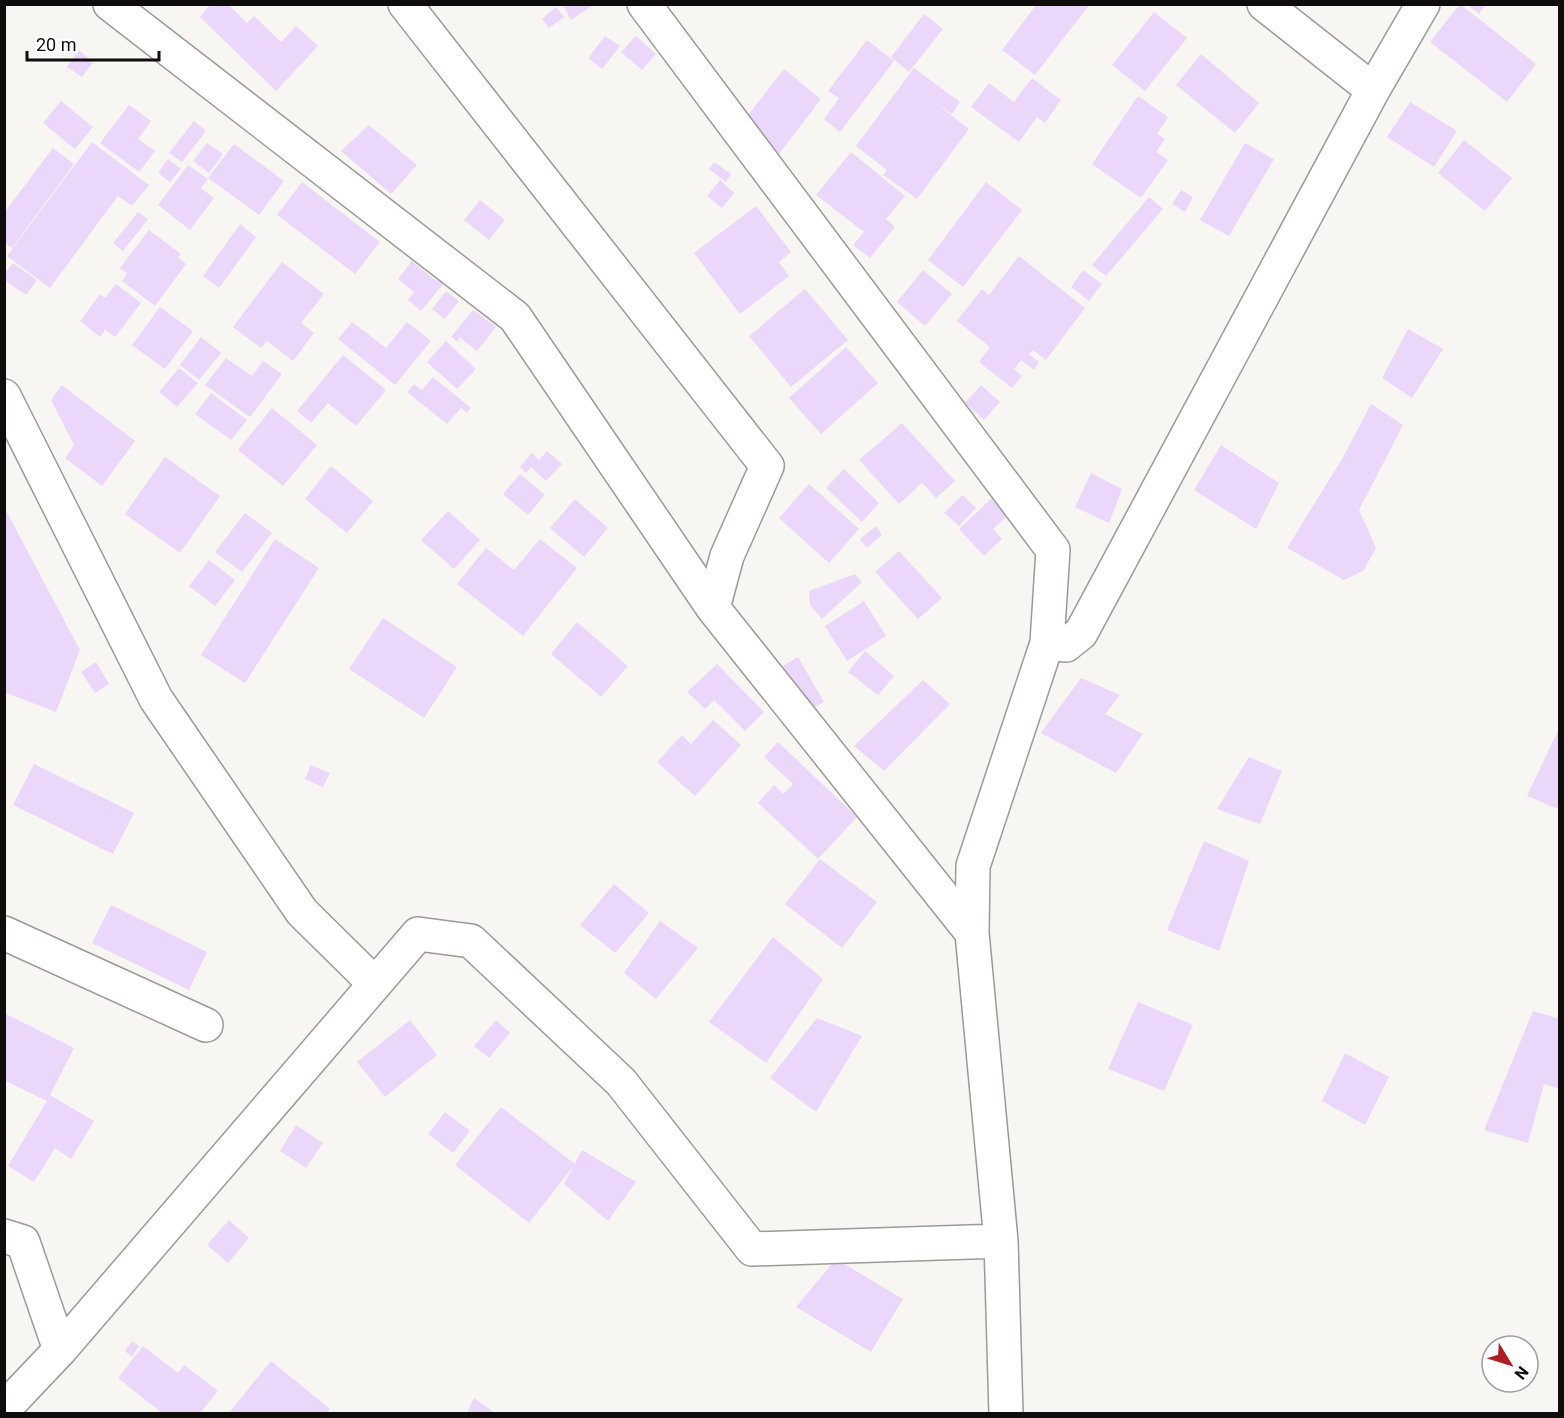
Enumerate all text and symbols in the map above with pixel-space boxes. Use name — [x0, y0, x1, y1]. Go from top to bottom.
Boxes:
scale bar — [27, 24, 159, 62]
text: 20 m — [36, 34, 76, 55]
north arrow — [1480, 1334, 1540, 1394]
text: N — [1510, 1363, 1532, 1383]

